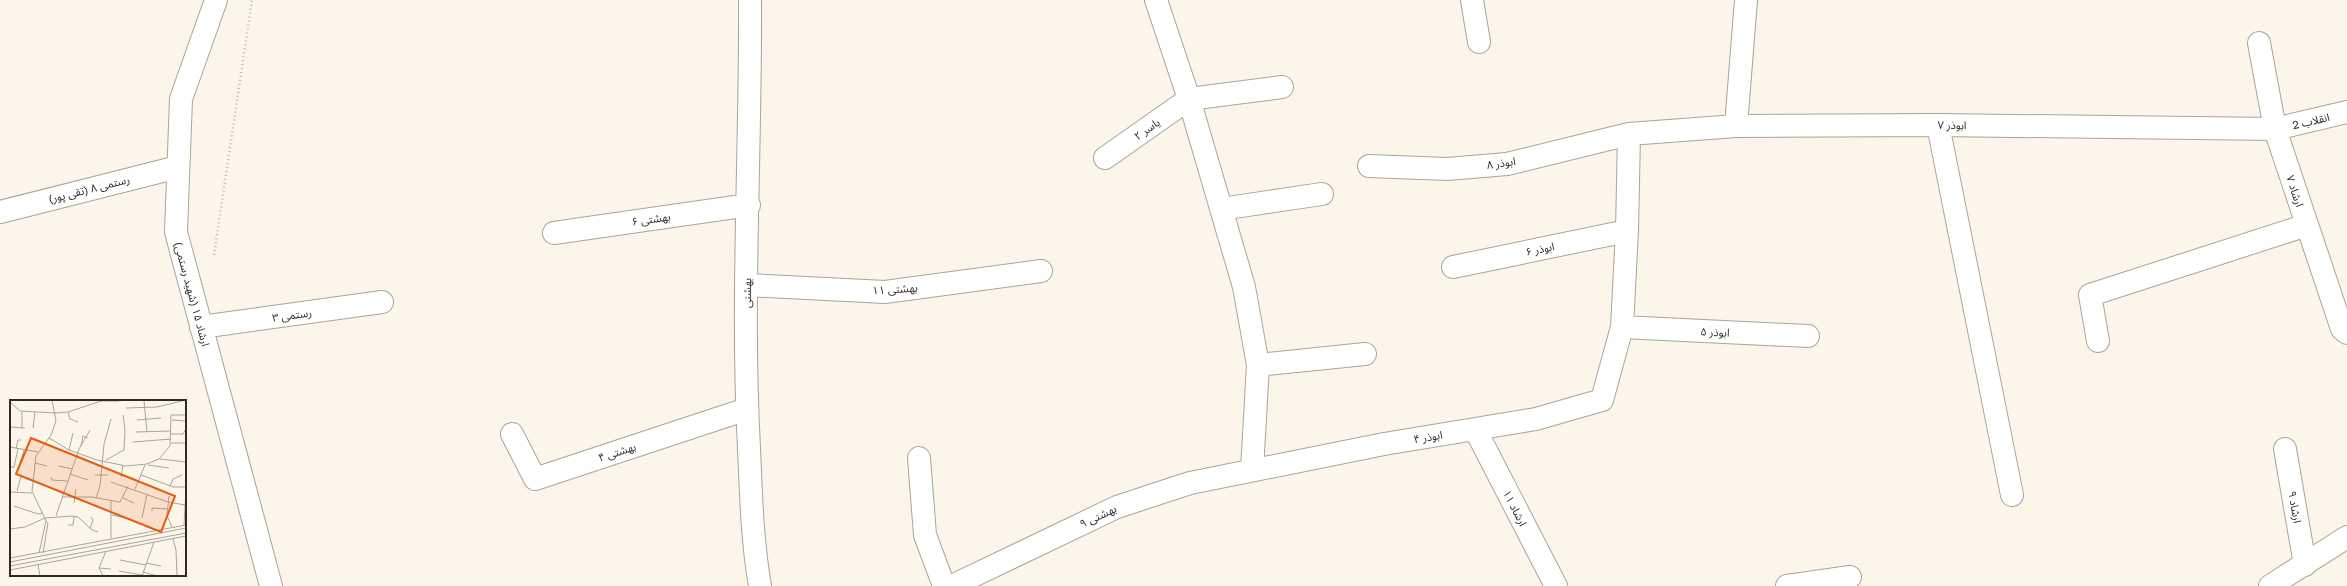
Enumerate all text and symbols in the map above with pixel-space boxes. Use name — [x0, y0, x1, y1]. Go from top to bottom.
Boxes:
street label: انقلاب 2 — [2291, 110, 2331, 132]
street label: یاسر ۲ — [1131, 115, 1163, 143]
street label: ابوذر ۷ — [1937, 118, 1967, 132]
street label: ابوذر ۸ — [1486, 154, 1516, 172]
street label: رستمی ۸ (تقی پور) — [47, 172, 131, 207]
street label: ارشاد ۷ — [2283, 173, 2307, 209]
street label: بهشتی ۶ — [631, 209, 671, 229]
street label: ابوذر ۶ — [1524, 239, 1556, 259]
street label: ارشاد ۱۵ (شهید رستمی) — [171, 240, 213, 348]
street label: بهشتی — [740, 278, 754, 308]
street label: بهشتی ۱۱ — [872, 280, 918, 298]
street label: رستمی ۳ — [271, 305, 313, 325]
street label: ابوذر ۵ — [1700, 324, 1730, 340]
inset map — [10, 400, 186, 576]
street label: ابوذر ۴ — [1413, 428, 1443, 446]
street label: بهشتی ۴ — [596, 439, 638, 465]
street label: ارشاد ۱۱ — [1500, 488, 1530, 528]
street label: ارشاد ۹ — [2285, 490, 2305, 524]
street label: بهشتی ۹ — [1077, 501, 1119, 531]

